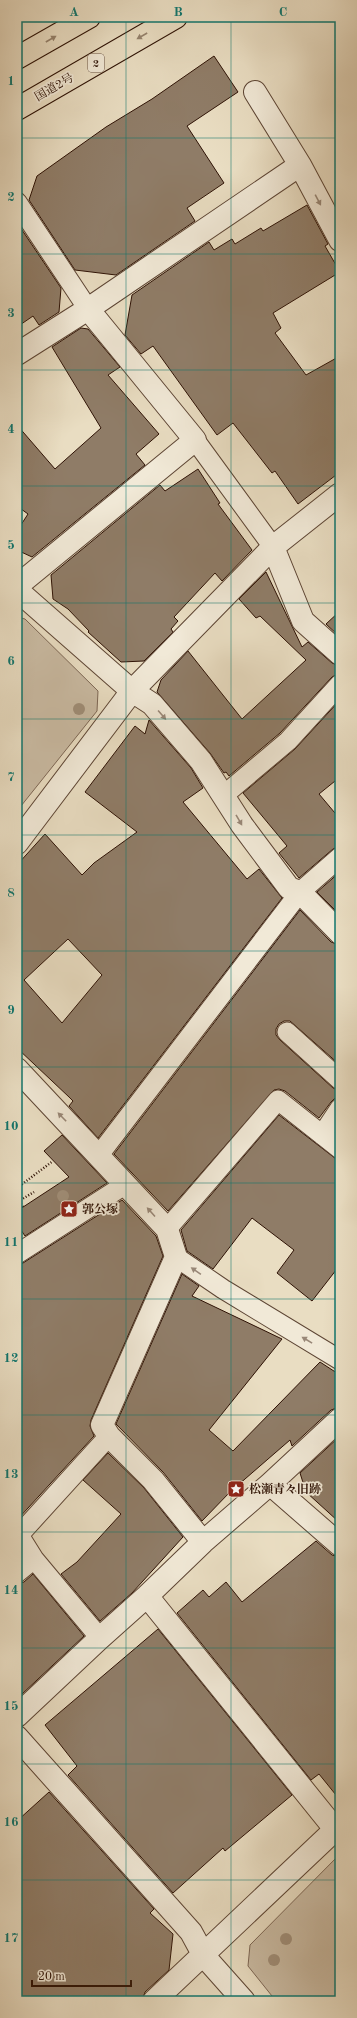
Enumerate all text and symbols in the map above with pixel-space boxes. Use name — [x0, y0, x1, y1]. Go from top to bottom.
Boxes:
text: A — [69, 6, 79, 19]
text: B — [173, 6, 183, 19]
text: C — [279, 6, 287, 19]
one-way arrow — [136, 33, 148, 40]
one-way arrow — [45, 35, 57, 42]
road number: 2 — [88, 54, 104, 72]
street label: 国道2号 — [32, 70, 76, 104]
text: 1 — [7, 75, 15, 88]
text: 2 — [7, 191, 15, 204]
one-way arrow — [315, 194, 322, 206]
text: 3 — [7, 307, 15, 320]
text: 4 — [7, 423, 15, 436]
text: 5 — [7, 539, 15, 552]
text: 6 — [7, 655, 15, 668]
one-way arrow — [157, 710, 166, 721]
text: 7 — [7, 771, 15, 784]
one-way arrow — [235, 814, 242, 826]
text: 8 — [7, 887, 15, 900]
text: 9 — [7, 1004, 15, 1017]
one-way arrow — [57, 1112, 67, 1122]
text: 10 — [3, 1120, 19, 1133]
place icon: 郭公塚 — [59, 1199, 79, 1219]
place label: 郭公塚 — [82, 1202, 118, 1216]
one-way arrow — [146, 1207, 156, 1217]
text: 11 — [3, 1236, 19, 1249]
one-way arrow — [191, 1267, 201, 1275]
one-way arrow — [301, 1336, 313, 1343]
text: 12 — [3, 1352, 19, 1365]
text: 13 — [3, 1468, 19, 1481]
place icon: 松瀬青々旧跡 — [226, 1479, 246, 1499]
place label: 松瀬青々旧跡 — [249, 1482, 321, 1496]
text: 14 — [3, 1584, 19, 1597]
text: 15 — [3, 1700, 19, 1713]
text: 16 — [3, 1816, 19, 1829]
text: 17 — [3, 1932, 19, 1945]
scale bar — [32, 1962, 131, 1988]
text: 20 m — [38, 1971, 65, 1983]

